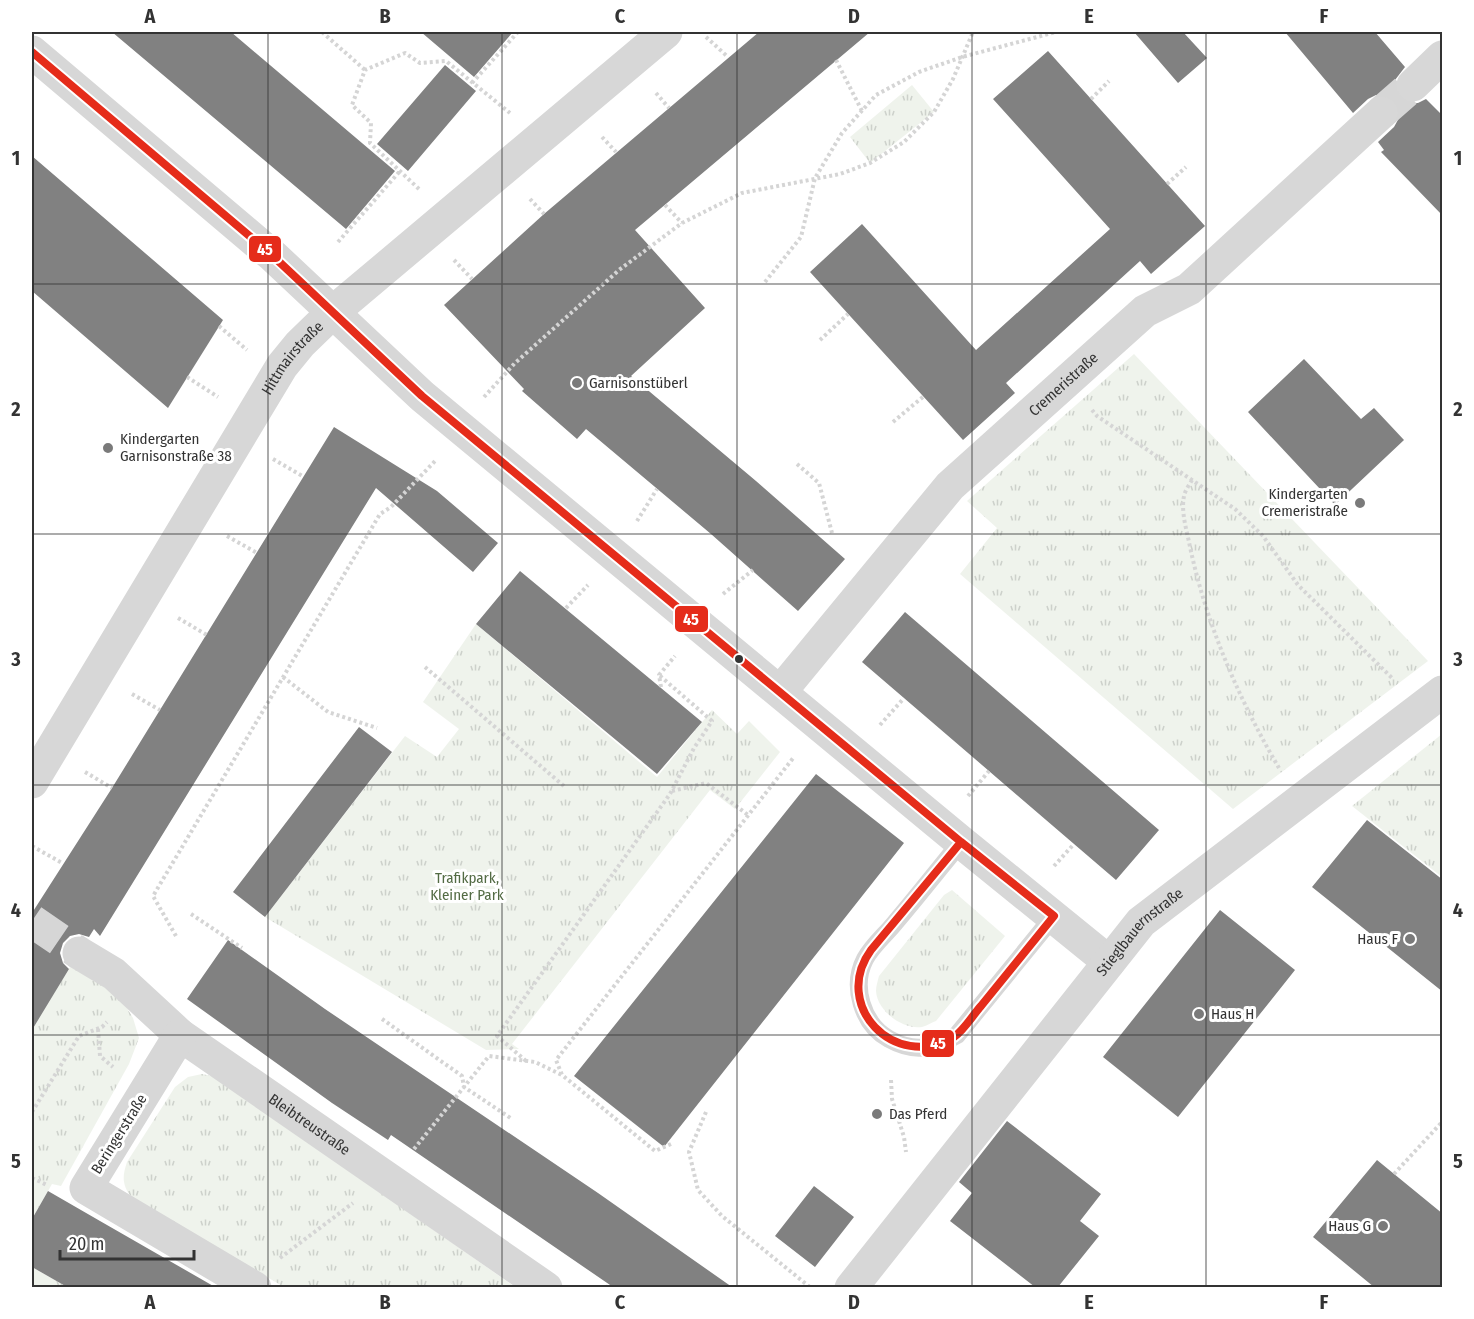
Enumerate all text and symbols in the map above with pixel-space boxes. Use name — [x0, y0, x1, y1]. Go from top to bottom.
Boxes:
text: A — [144, 4, 157, 28]
text: B — [379, 4, 391, 28]
text: C — [615, 4, 626, 28]
text: D — [848, 4, 860, 28]
text: E — [1084, 4, 1094, 28]
text: F — [1320, 4, 1329, 28]
text: 1 — [12, 146, 20, 170]
text: 1 — [1454, 146, 1462, 170]
line badge: 45 — [248, 235, 282, 263]
text: 45 — [257, 240, 273, 259]
street label: Hittmairstraße — [258, 317, 327, 398]
street label: Cremeristraße — [1025, 349, 1102, 420]
place label: Garnisonstüberl — [589, 374, 688, 392]
marker: Garnisonstüberl — [570, 376, 584, 390]
text: 2 — [10, 397, 21, 421]
text: 2 — [1452, 397, 1463, 421]
place label: Kindergarten Garnisonstraße 38 — [120, 430, 232, 465]
marker: Kindergarten Garnisonstraße 38 — [101, 441, 115, 455]
place label: Kindergarten Cremeristraße — [1262, 485, 1348, 520]
marker: Kindergarten Cremeristraße — [1353, 496, 1367, 510]
line badge: 45 — [674, 605, 709, 633]
text: 45 — [683, 610, 699, 629]
text: 3 — [10, 647, 21, 671]
text: 3 — [1452, 647, 1463, 671]
unlabelled marker — [733, 653, 745, 665]
park label: Trafikpark, Kleiner Park — [430, 869, 504, 904]
street label: Stieglbauernstraße — [1093, 884, 1187, 980]
text: 4 — [11, 898, 21, 922]
text: 4 — [1453, 898, 1463, 922]
place label: Haus F — [1357, 930, 1398, 948]
marker: Haus F — [1403, 932, 1417, 946]
place label: Haus H — [1211, 1005, 1254, 1023]
marker: Haus H — [1192, 1007, 1206, 1021]
line badge: 45 — [921, 1029, 955, 1058]
text: 45 — [930, 1034, 946, 1053]
street label: Bleibtreustraße — [265, 1090, 354, 1159]
street label: Beringerstraße — [87, 1091, 151, 1177]
place label: Das Pferd — [889, 1105, 947, 1123]
marker: Das Pferd — [870, 1107, 884, 1121]
text: 5 — [11, 1149, 21, 1173]
text: 5 — [1453, 1149, 1463, 1173]
place label: Haus G — [1328, 1217, 1371, 1235]
marker: Haus G — [1376, 1219, 1390, 1233]
scale bar — [60, 1223, 194, 1261]
text: 20 m — [69, 1233, 104, 1255]
text: A — [144, 1290, 157, 1314]
text: B — [379, 1290, 391, 1314]
text: C — [615, 1290, 626, 1314]
text: D — [848, 1290, 860, 1314]
text: E — [1084, 1290, 1094, 1314]
text: F — [1320, 1290, 1329, 1314]

